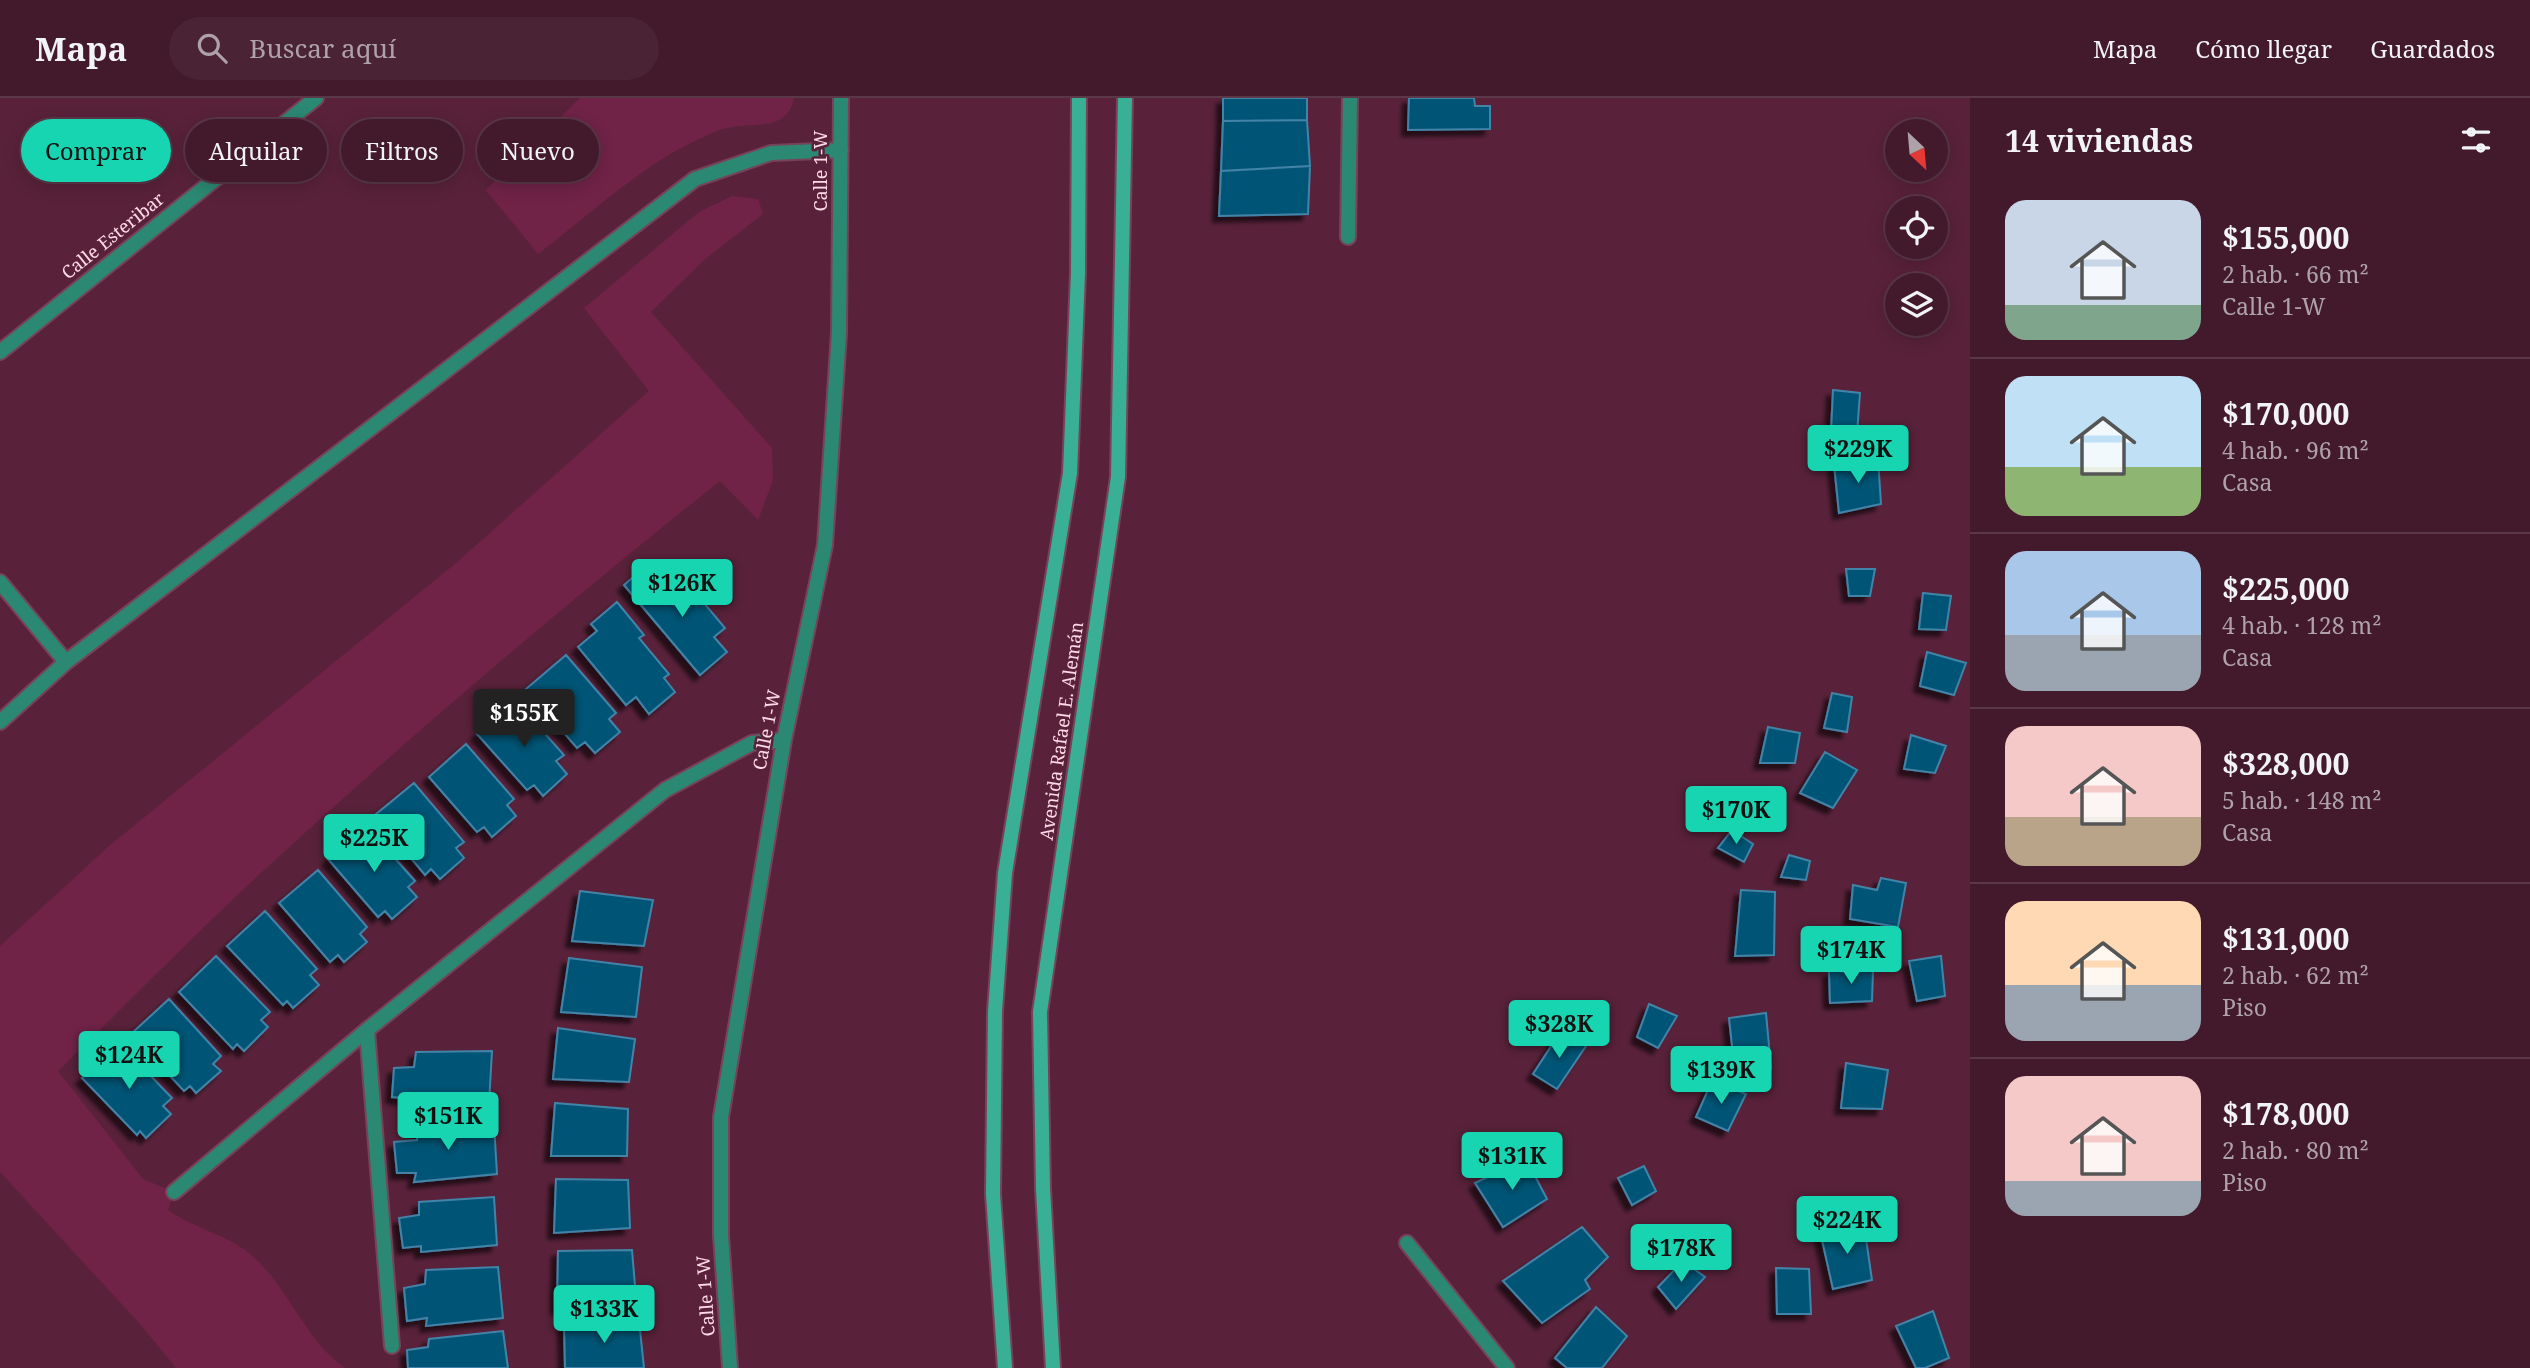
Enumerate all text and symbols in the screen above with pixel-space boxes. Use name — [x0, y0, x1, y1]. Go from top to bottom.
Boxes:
search box — [169, 17, 659, 80]
text: Mapa — [35, 26, 127, 71]
icon: search — [193, 29, 231, 67]
text: Buscar aquí — [249, 30, 396, 66]
text: Mapa — [2093, 32, 2157, 65]
text: Cómo llegar — [2195, 32, 2332, 65]
text: Guardados — [2370, 32, 2495, 65]
chip: Comprar — [21, 119, 171, 182]
chip: Alquilar — [185, 119, 327, 182]
chip: Filtros — [341, 119, 463, 182]
chip: Nuevo — [477, 119, 599, 182]
north arrow — [1885, 119, 1948, 182]
map controls — [1885, 119, 1948, 336]
text: 14 viviendas — [2005, 120, 2193, 161]
icon: filters — [2457, 121, 2495, 159]
street label: Calle 1-W — [808, 130, 832, 212]
street label: Calle Esteribar — [56, 186, 169, 284]
button: locate — [1885, 196, 1948, 259]
text: $155,000 — [2222, 217, 2349, 258]
icon: home — [2061, 228, 2145, 312]
text: 2 hab. · 66 m² — [2222, 258, 2369, 290]
button: layers — [1885, 273, 1948, 336]
text: Calle 1-W — [2222, 290, 2326, 322]
text: $170,000 — [2222, 393, 2349, 434]
icon: home — [2061, 404, 2145, 488]
pin: $229K — [1809, 426, 1907, 485]
text: $229K — [1824, 432, 1892, 464]
text: 4 hab. · 96 m² — [2222, 434, 2369, 466]
text: Casa — [2222, 466, 2272, 498]
pin: $126K — [633, 560, 731, 619]
text: $126K — [648, 566, 716, 598]
text: $225,000 — [2222, 568, 2349, 609]
icon: home — [2061, 579, 2145, 663]
text: 4 hab. · 128 m² — [2222, 609, 2381, 641]
street label: Avenida Rafael E. Alemán — [1034, 620, 1088, 842]
text: Casa — [2222, 641, 2272, 673]
street label: Calle 1-W — [746, 688, 786, 772]
pin: $155K — [475, 690, 573, 749]
text: $155K — [490, 696, 558, 728]
text: $328,000 — [2222, 743, 2349, 784]
icon: home — [2061, 754, 2145, 838]
text: 5 hab. · 148 m² — [2222, 784, 2381, 816]
pin: $170K — [1687, 786, 1785, 846]
text: $170K — [1702, 793, 1770, 825]
pin: $225K — [325, 814, 423, 874]
text: Casa — [2222, 816, 2272, 848]
text: $225K — [340, 821, 408, 853]
text: $131,000 — [2222, 918, 2349, 959]
pin: $174K — [1802, 926, 1900, 986]
icon: home — [2061, 929, 2145, 1013]
text: $174K — [1817, 933, 1885, 965]
text: 2 hab. · 62 m² — [2222, 959, 2369, 991]
text: Piso — [2222, 991, 2267, 1023]
pin: $328K — [1510, 1000, 1608, 1060]
text: $328K — [1525, 1007, 1593, 1039]
pin: $124K — [80, 1032, 178, 1091]
text: $124K — [95, 1038, 163, 1070]
pin: $139K — [1672, 1046, 1770, 1106]
text: $139K — [1687, 1053, 1755, 1085]
pin: $151K — [399, 1093, 497, 1152]
text: $178,000 — [2222, 1093, 2349, 1134]
text: $151K — [414, 1099, 482, 1131]
icon: home — [2061, 1104, 2145, 1188]
pin: $131K — [1463, 1132, 1561, 1192]
text: 2 hab. · 80 m² — [2222, 1134, 2369, 1166]
text: $131K — [1478, 1139, 1546, 1171]
text: Piso — [2222, 1166, 2267, 1198]
pin: $224K — [1798, 1196, 1896, 1256]
text: $224K — [1813, 1203, 1881, 1235]
pin: $178K — [1632, 1224, 1730, 1284]
text: $178K — [1647, 1231, 1715, 1263]
street label: Calle 1-W — [690, 1255, 720, 1337]
pin: $133K — [555, 1286, 653, 1345]
text: $133K — [570, 1292, 638, 1324]

